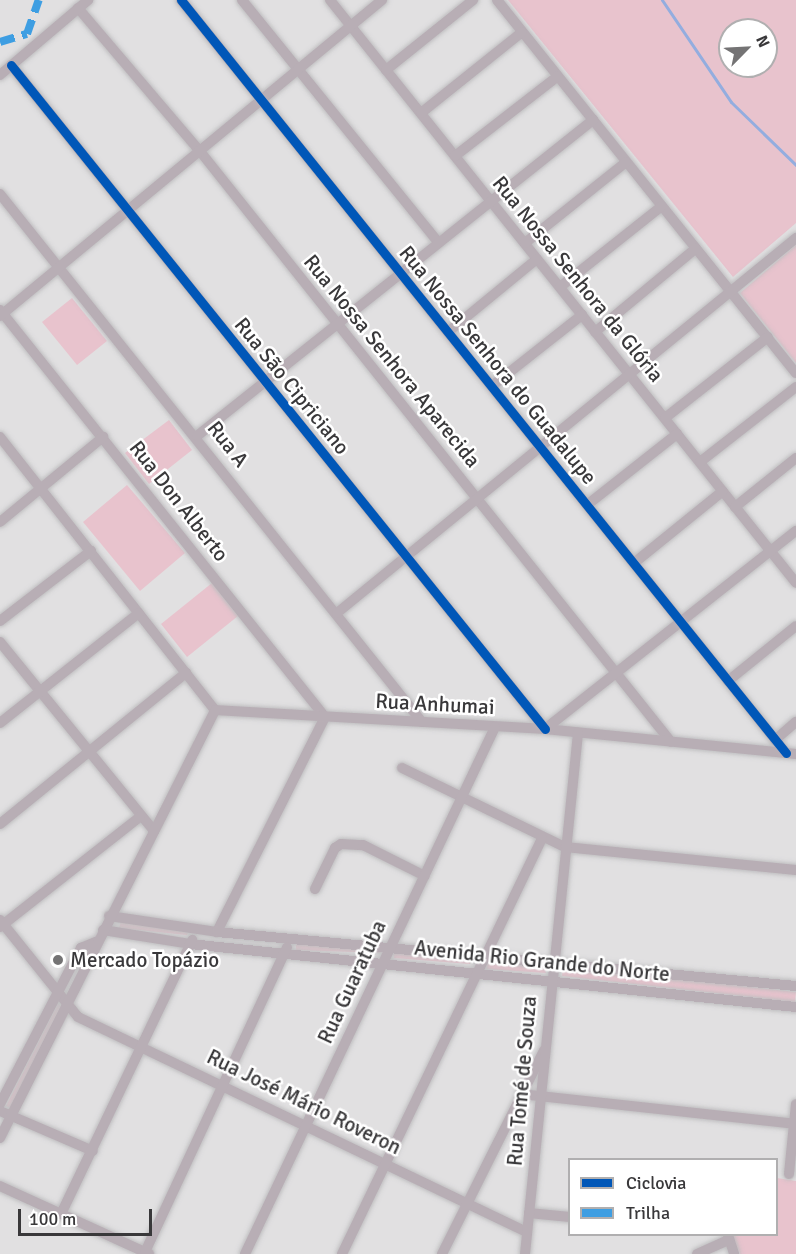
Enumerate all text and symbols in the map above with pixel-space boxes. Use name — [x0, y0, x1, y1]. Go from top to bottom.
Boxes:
north arrow — [718, 18, 778, 78]
text: N — [751, 32, 774, 51]
street label: Rua Nossa Senhora da Glória — [487, 171, 669, 387]
street label: Rua Nossa Senhora do Guadalupe — [394, 241, 602, 489]
street label: Rua Nossa Senhora Aparecida — [298, 249, 486, 473]
street label: Rua São Cipriciano — [229, 312, 355, 460]
street label: Rua A — [202, 416, 254, 472]
street label: Rua Don Alberto — [124, 436, 234, 566]
street label: Rua Anhumai — [375, 688, 495, 720]
street label: Rua Guaratuba — [312, 916, 392, 1048]
street label: Avenida Rio Grande do Norte — [413, 935, 671, 987]
place label: Mercado Topázio — [70, 947, 219, 973]
marker: Mercado Topázio — [51, 953, 65, 967]
street label: Rua Tomé de Souza — [502, 995, 542, 1167]
street label: Rua José Mário Roveron — [203, 1044, 405, 1160]
legend — [568, 1158, 778, 1236]
text: Ciclovia — [626, 1172, 686, 1194]
scale bar — [21, 1197, 154, 1235]
text: Trilha — [626, 1202, 670, 1224]
text: 100 m — [29, 1208, 76, 1230]

